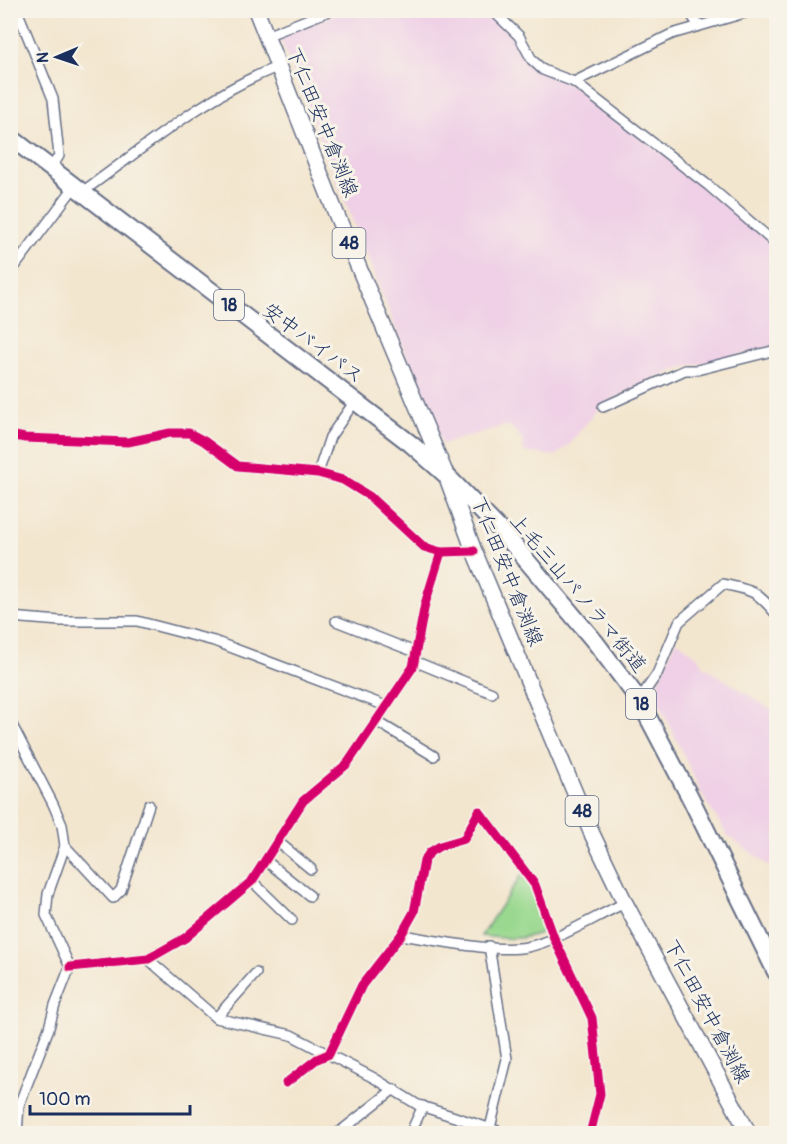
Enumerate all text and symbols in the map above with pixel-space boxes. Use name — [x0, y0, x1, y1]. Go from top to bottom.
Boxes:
north arrow — [27, 27, 87, 87]
street label: 下仁田安中倉渕線 — [280, 43, 364, 201]
text: N — [33, 52, 53, 63]
road number: 48 — [332, 228, 366, 258]
road number: 18 — [214, 290, 244, 320]
street label: 安中バイパス — [258, 297, 368, 389]
street label: 下仁田安中倉渕線 — [465, 492, 549, 650]
street label: 上毛三山パノラマ街道 — [504, 508, 652, 678]
road number: 18 — [626, 689, 656, 719]
road number: 48 — [566, 796, 598, 826]
street label: 下仁田安中倉渕線 — [658, 934, 756, 1088]
scale bar — [30, 1078, 190, 1116]
text: 100 m — [39, 1088, 91, 1111]

